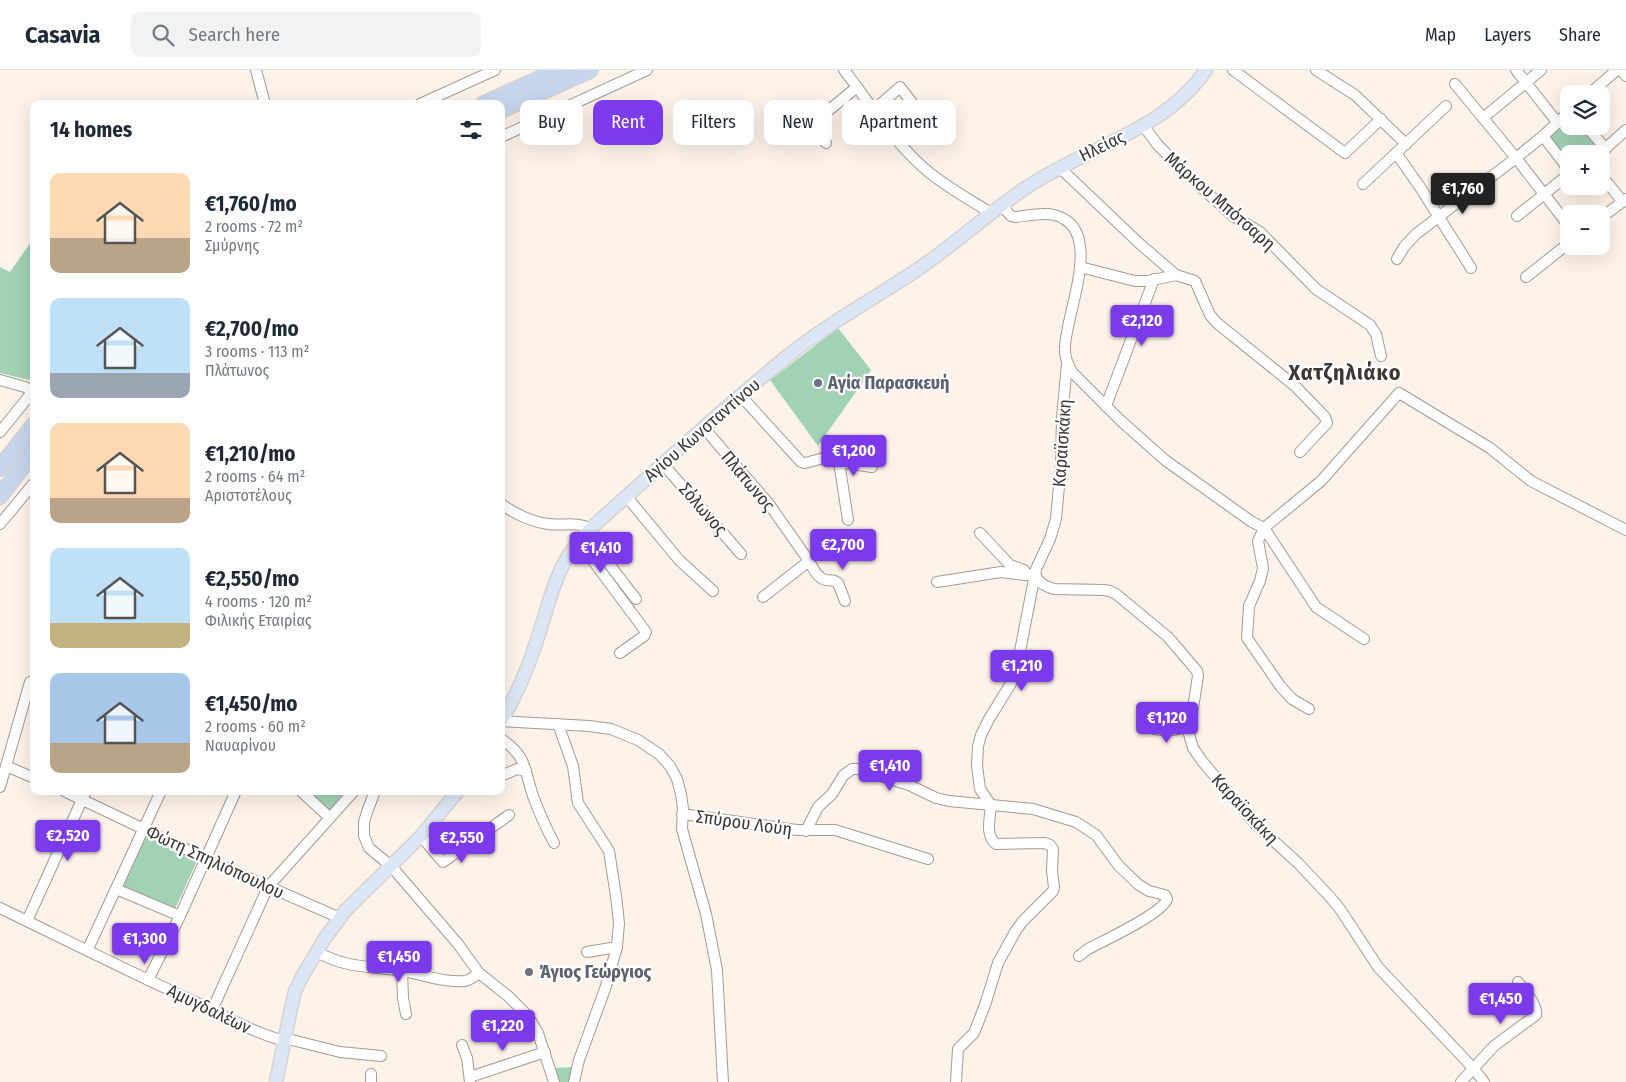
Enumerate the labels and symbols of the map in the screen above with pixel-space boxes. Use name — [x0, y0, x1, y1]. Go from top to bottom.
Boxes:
street label: Ηλείας — [1076, 125, 1129, 166]
street label: Μάρκου Μπότσαρη — [1160, 147, 1280, 255]
pin: €1,760 — [1422, 172, 1504, 215]
pin: €2,120 — [1101, 304, 1183, 347]
district label: Χατζηλιάκο — [1288, 359, 1401, 386]
place label: Αγία Παρασκευή — [827, 372, 950, 394]
street label: Αγίου Κωνσταντίνου — [639, 373, 765, 487]
marker: Αγία Παρασκευή — [812, 377, 824, 389]
street label: Καραϊσκάκη — [1048, 398, 1076, 488]
pin: €1,200 — [813, 434, 895, 477]
street label: Πλάτωνος — [716, 446, 780, 516]
street label: Σόλωνος — [674, 478, 732, 540]
pin: €2,700 — [802, 528, 884, 571]
pin: €1,410 — [560, 532, 642, 574]
pin: €1,210 — [981, 650, 1063, 692]
pin: €1,120 — [1126, 702, 1208, 744]
pin: €1,410 — [849, 750, 931, 792]
street label: Καραϊσκάκη — [1207, 769, 1283, 849]
street label: Σπύρου Λούη — [695, 805, 793, 841]
pin: €2,520 — [27, 820, 109, 862]
street label: Φώτη Σπηλιόπουλου — [143, 820, 287, 904]
pin: €2,550 — [421, 822, 503, 864]
pin: €1,300 — [104, 922, 186, 965]
pin: €1,450 — [358, 940, 440, 983]
place label: Άγιος Γεώργιος — [539, 961, 652, 983]
marker: Άγιος Γεώργιος — [523, 966, 535, 978]
street label: Αμυγδαλέων — [164, 979, 255, 1039]
pin: €1,450 — [1460, 982, 1542, 1025]
pin: €1,220 — [462, 1010, 544, 1052]

